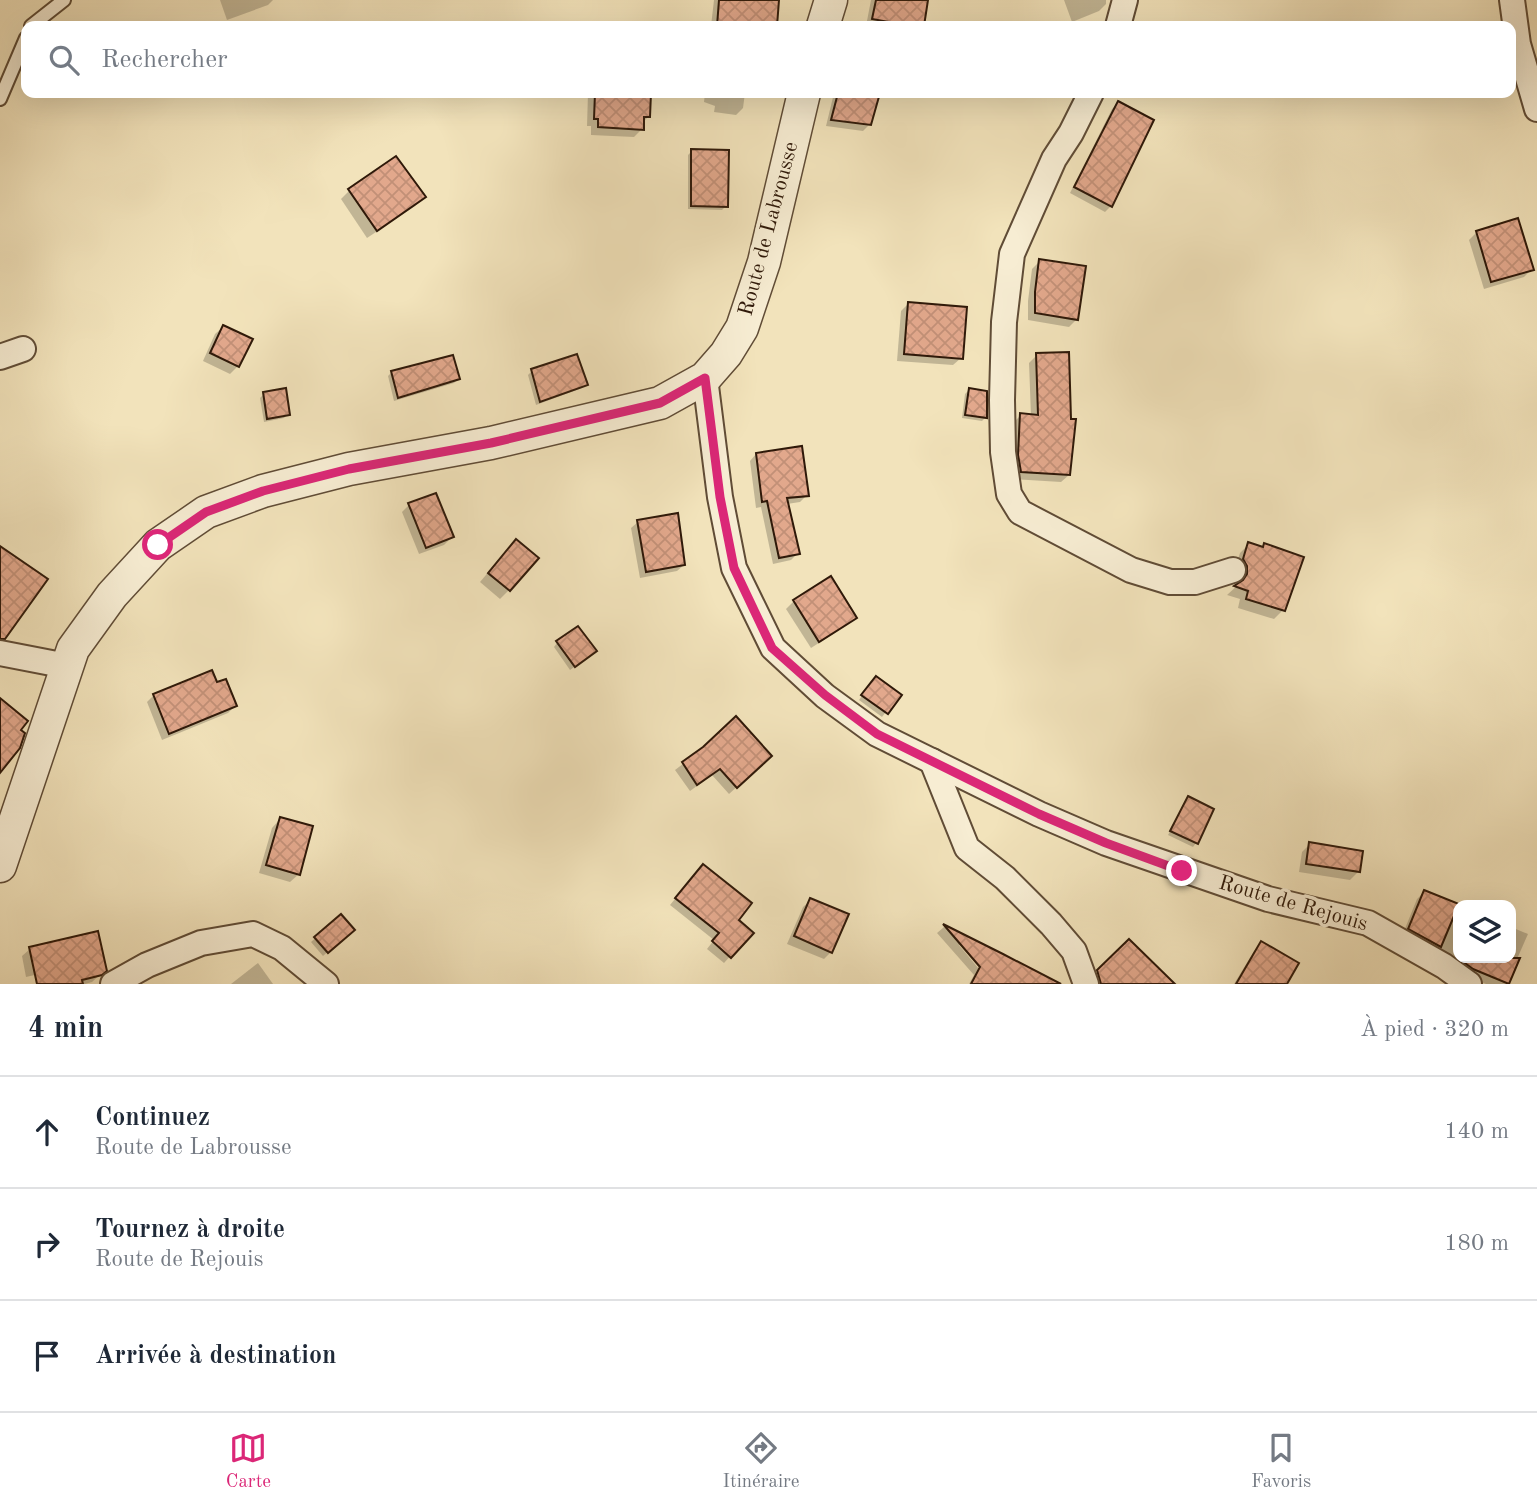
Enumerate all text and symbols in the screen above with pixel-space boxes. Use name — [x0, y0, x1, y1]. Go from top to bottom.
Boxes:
search box — [21, 21, 1516, 98]
icon: search — [45, 41, 83, 79]
text: Rechercher — [101, 47, 228, 73]
street label: Route de Labrousse — [736, 140, 802, 318]
route start — [142, 529, 173, 560]
route end — [1166, 855, 1197, 886]
street label: Route de Rejouis — [1216, 873, 1370, 935]
map controls — [1453, 900, 1516, 963]
button: layers — [1453, 900, 1516, 963]
text: 4 min — [28, 1014, 103, 1044]
text: À pied · 320 m — [1360, 1018, 1509, 1041]
text: Continuez — [95, 1105, 210, 1131]
icon: ahead — [28, 1113, 66, 1151]
text: 140 m — [1444, 1120, 1509, 1143]
text: Route de Labrousse — [95, 1136, 291, 1159]
text: Tournez à droite — [95, 1217, 285, 1243]
icon: right — [28, 1225, 66, 1263]
text: 180 m — [1444, 1232, 1509, 1255]
text: Route de Rejouis — [95, 1248, 264, 1271]
icon: arrive — [28, 1337, 66, 1375]
text: Arrivée à destination — [95, 1343, 337, 1369]
tab: Carte — [226, 1429, 271, 1494]
tab: Itinéraire — [723, 1429, 800, 1494]
tab: Favoris — [1251, 1429, 1311, 1494]

